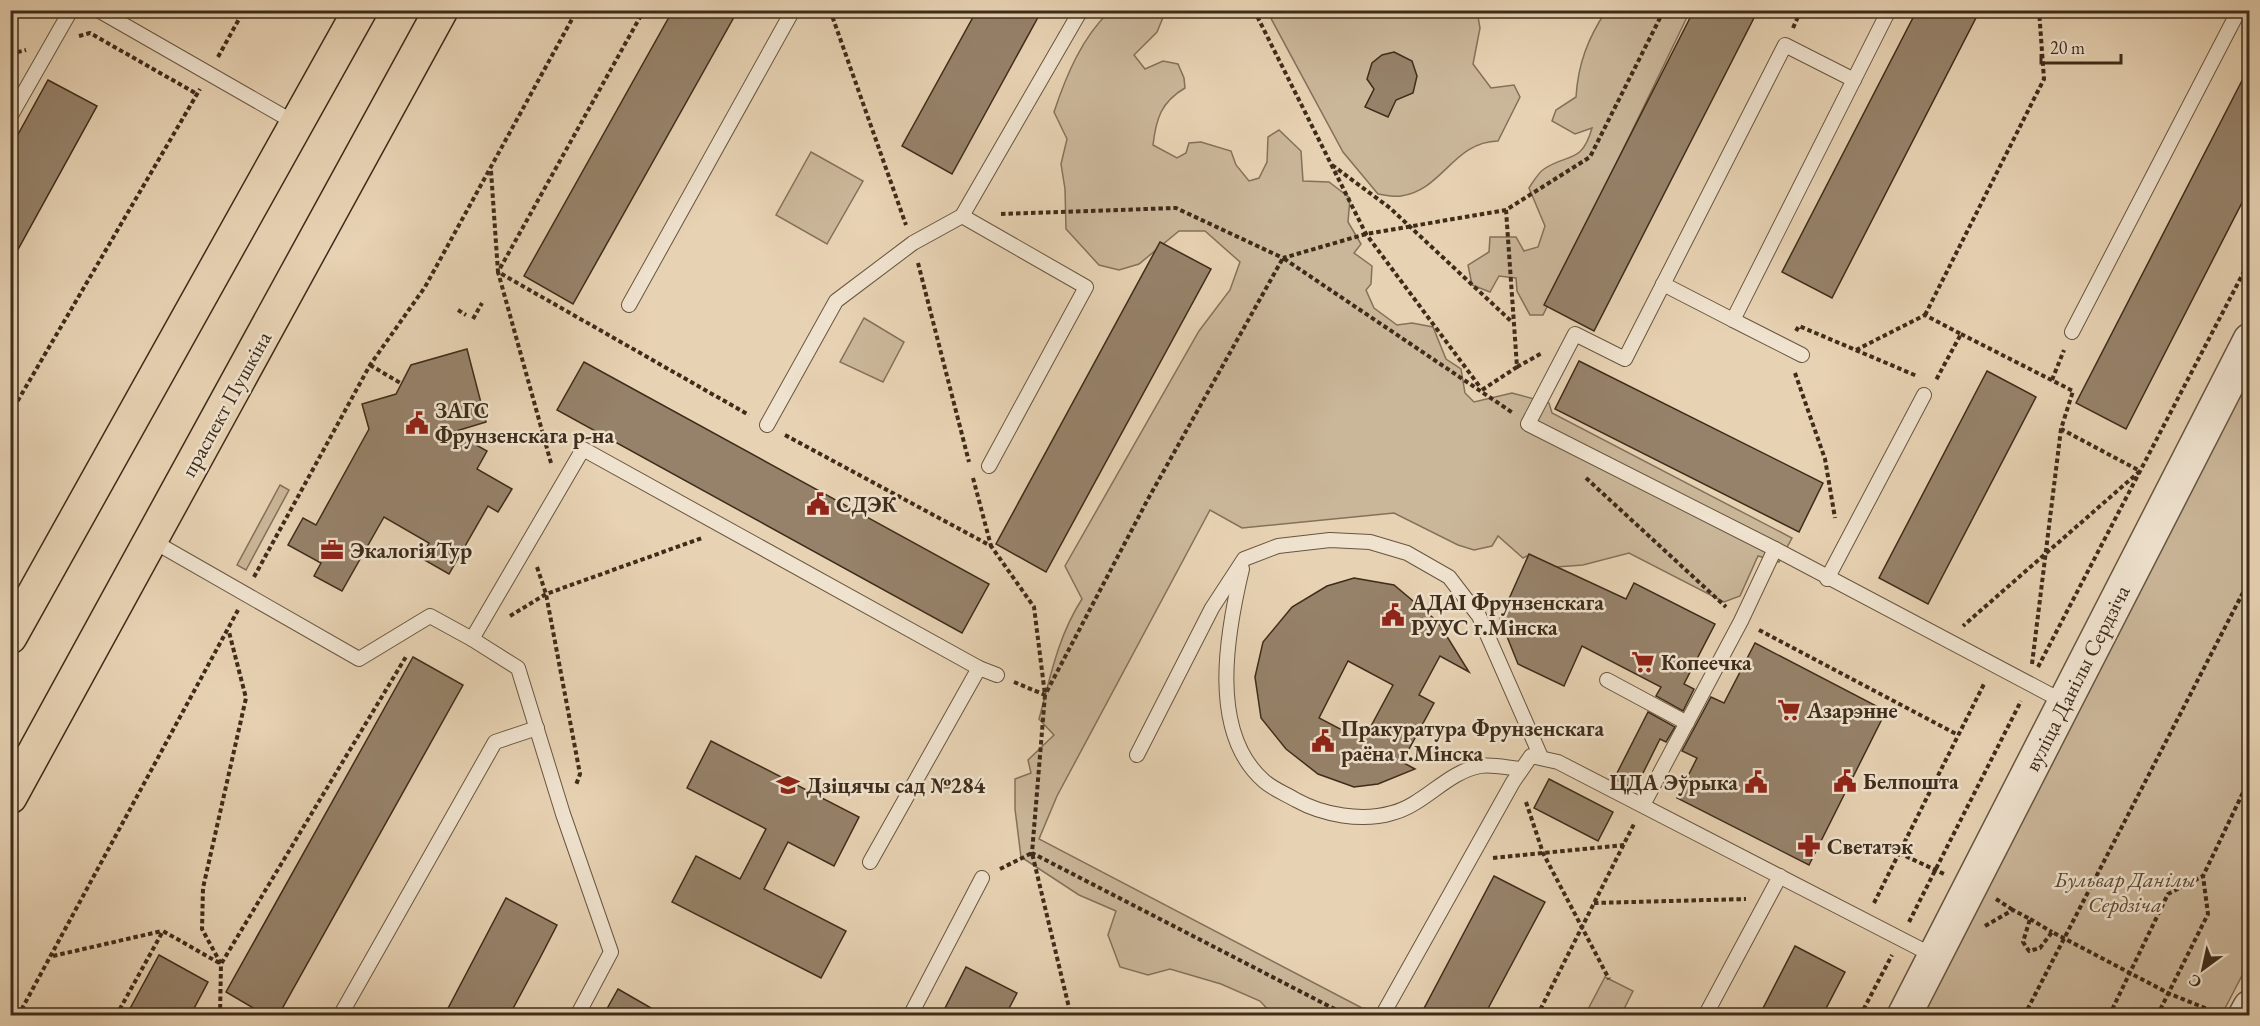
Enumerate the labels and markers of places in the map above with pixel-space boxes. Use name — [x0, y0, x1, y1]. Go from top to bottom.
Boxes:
place label: ЗАГС Фрунзенскага р-на — [435, 396, 615, 450]
public building icon: ЗАГС Фрунзенскага р-на — [404, 410, 430, 436]
place label: СДЭК — [836, 490, 898, 519]
public building icon: СДЭК — [805, 491, 831, 517]
place label: ЭкалогіяТур — [350, 536, 472, 565]
office icon: ЭкалогіяТур — [319, 537, 345, 563]
place label: АДАІ Фрунзенскага РУУС г.Мінска — [1410, 588, 1604, 642]
public building icon: АДАІ Фрунзенскага РУУС г.Мінска — [1380, 602, 1406, 628]
place label: Копеечка — [1661, 648, 1752, 677]
supermarket icon: Копеечка — [1630, 649, 1656, 675]
place label: Азарэнне — [1806, 696, 1898, 725]
supermarket icon: Азарэнне — [1776, 697, 1802, 723]
place label: Пракуратура Фрунзенскага раёна г.Мінска — [1341, 714, 1605, 768]
public building icon: Пракуратура Фрунзенскага раёна г.Мінска — [1310, 728, 1336, 754]
place label: Белпошта — [1863, 767, 1959, 796]
place label: ЦДА Эўрыка — [1609, 768, 1738, 797]
public building icon: Белпошта — [1832, 768, 1858, 794]
public building icon: ЦДА Эўрыка — [1743, 769, 1769, 795]
place label: Дзіцячы сад №284 — [806, 771, 986, 800]
school or university icon: Дзіцячы сад №284 — [775, 772, 801, 798]
place label: Светатэк — [1827, 832, 1914, 861]
pharmacy icon: Светатэк — [1796, 833, 1822, 859]

